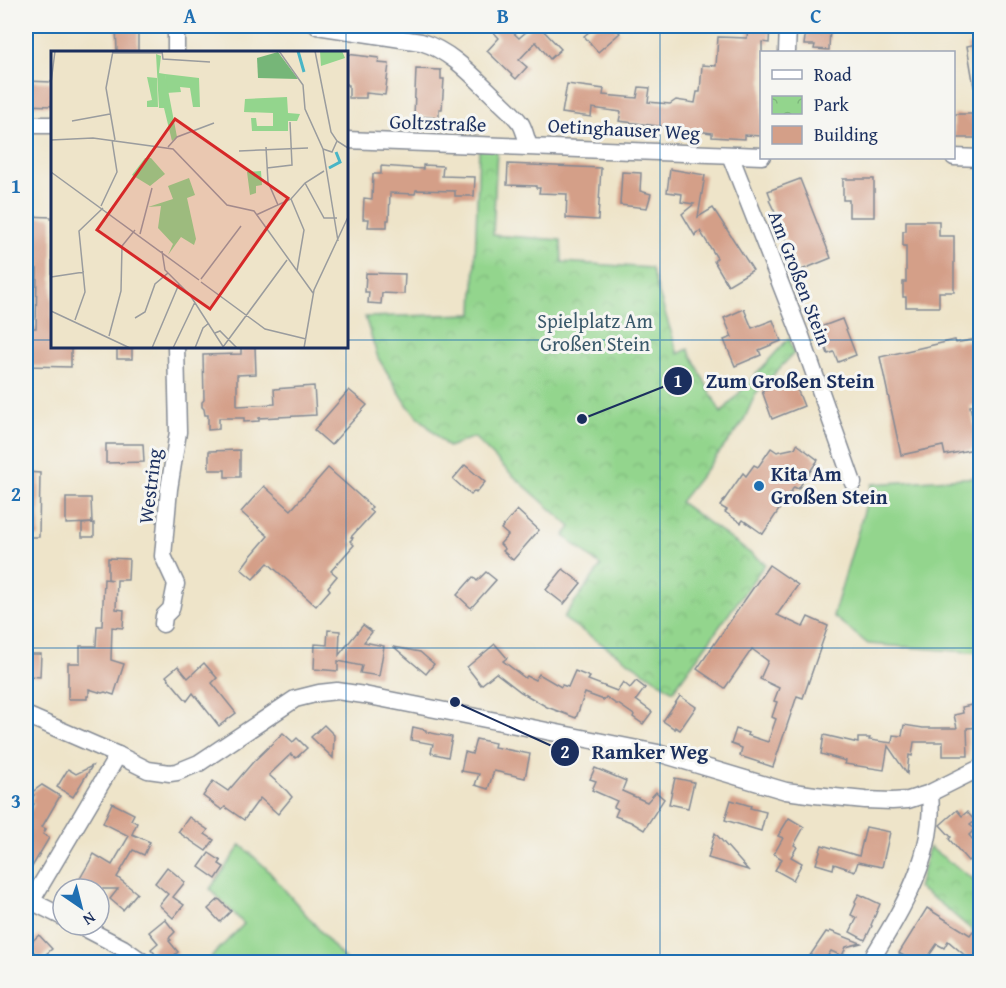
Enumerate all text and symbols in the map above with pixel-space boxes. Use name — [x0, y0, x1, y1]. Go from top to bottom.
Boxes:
text: A — [184, 1, 197, 30]
text: B — [497, 1, 509, 30]
text: C — [810, 1, 822, 30]
inset map — [51, 51, 348, 348]
legend — [760, 51, 955, 159]
text: Road — [814, 61, 852, 88]
text: Park — [814, 91, 850, 118]
street label: Goltzstraße — [389, 106, 487, 139]
street label: Oetinghauser Weg — [547, 110, 701, 147]
text: Building — [814, 121, 878, 148]
text: 1 — [11, 171, 21, 200]
street label: Am Großen Stein — [761, 206, 840, 350]
park label: Spielplatz Am Großen Stein — [537, 306, 654, 358]
callout: Zum Großen Stein — [663, 362, 886, 401]
text: Zum Großen Stein — [706, 365, 875, 396]
text: 1 — [673, 367, 683, 394]
street label: Westring — [131, 447, 169, 525]
place label: Kita Am Großen Stein — [771, 459, 888, 511]
text: 2 — [11, 479, 21, 508]
marker: Kita Am Großen Stein — [752, 479, 766, 493]
callout: Ramker Weg — [550, 733, 721, 772]
text: Ramker Weg — [592, 736, 709, 767]
text: 2 — [560, 738, 570, 765]
text: 3 — [11, 786, 21, 815]
north arrow — [51, 877, 111, 937]
text: N — [78, 906, 101, 932]

